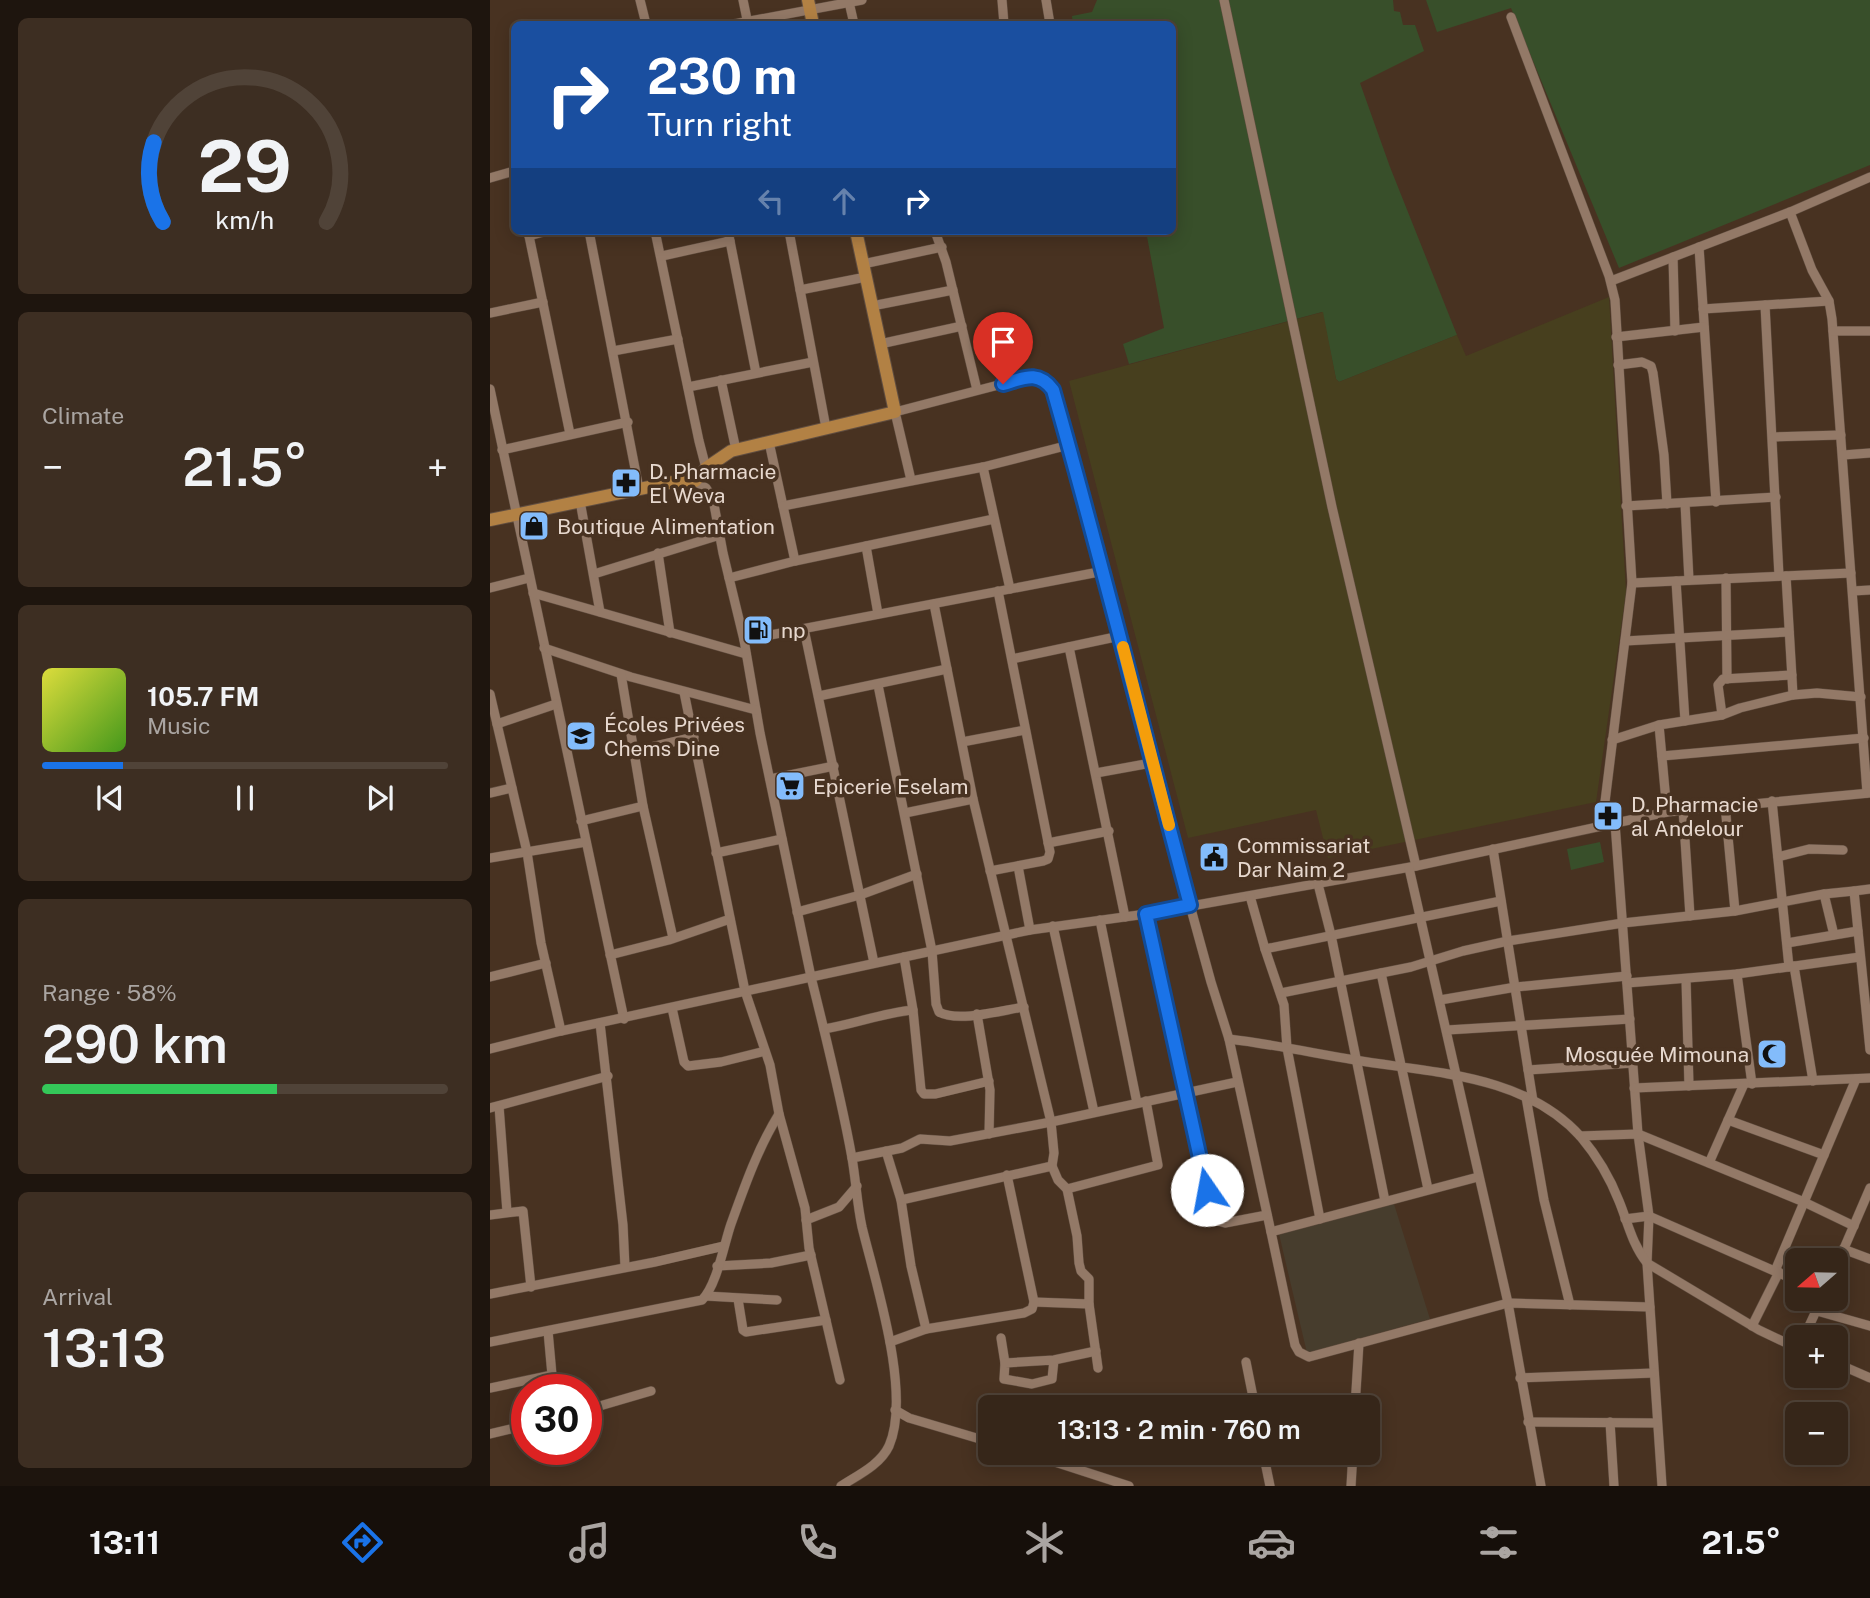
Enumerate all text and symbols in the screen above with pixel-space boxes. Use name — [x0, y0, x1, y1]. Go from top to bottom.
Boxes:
text: 230 m — [647, 47, 797, 105]
icon: right — [532, 49, 623, 140]
text: Turn right — [647, 106, 792, 143]
text: 29 — [198, 123, 292, 208]
icon: left — [752, 182, 790, 220]
icon: ahead — [825, 182, 863, 220]
icon: right — [898, 182, 936, 220]
text: km/h — [216, 205, 274, 235]
pin — [973, 312, 1033, 384]
icon: arrive — [984, 323, 1022, 361]
text: Climate — [42, 402, 124, 429]
text: 21.5° — [182, 437, 308, 498]
text: − — [42, 445, 63, 490]
text: + — [427, 445, 448, 490]
place label: D. Pharmacie El Weva — [649, 459, 776, 508]
pharmacy icon: D. Pharmacie El Weva — [609, 466, 643, 500]
shop icon: Boutique Alimentation — [517, 509, 551, 543]
place label: Boutique Alimentation — [557, 514, 775, 539]
fuel station icon: np — [741, 613, 775, 647]
place label: np — [781, 618, 806, 643]
text: 105.7 FM — [147, 681, 259, 712]
text: Music — [147, 712, 211, 739]
place label: Écoles Privées Chems Dine — [604, 712, 745, 761]
school or university icon: Écoles Privées Chems Dine — [564, 719, 598, 753]
supermarket icon: Epicerie Eselam — [773, 769, 807, 803]
place label: Epicerie Eselam — [813, 774, 968, 799]
icon: previous — [91, 779, 129, 817]
icon: pause — [226, 779, 264, 817]
icon: next — [361, 779, 399, 817]
place label: D. Pharmacie al Andelour — [1631, 792, 1758, 841]
pharmacy icon: D. Pharmacie al Andelour — [1591, 799, 1625, 833]
place label: Commissariat Dar Naim 2 — [1237, 833, 1370, 882]
public building icon: Commissariat Dar Naim 2 — [1197, 840, 1231, 874]
text: Range · 58% — [42, 979, 177, 1006]
text: 290 km — [42, 1014, 228, 1075]
mosque icon: Mosquée Mimouna — [1755, 1037, 1789, 1071]
place label: Mosquée Mimouna — [1565, 1042, 1749, 1067]
position arrow — [1170, 1153, 1244, 1227]
north arrow — [1785, 1248, 1848, 1311]
map controls — [1785, 1248, 1848, 1465]
text: Arrival — [42, 1283, 113, 1310]
text: 13:13 — [42, 1318, 166, 1379]
button: + — [1785, 1325, 1848, 1388]
speed limit sign: 30 — [511, 1374, 602, 1465]
button: − — [1785, 1402, 1848, 1465]
text: 13:13 · 2 min · 760 m — [1057, 1414, 1301, 1445]
icon: directions — [338, 1518, 387, 1567]
icon: music — [565, 1518, 614, 1567]
icon: phone — [793, 1518, 842, 1567]
icon: climate — [1020, 1518, 1069, 1567]
icon: car — [1247, 1518, 1296, 1567]
icon: filters — [1474, 1518, 1523, 1567]
text: 13:11 — [89, 1524, 160, 1561]
text: 21.5° — [1701, 1524, 1781, 1561]

